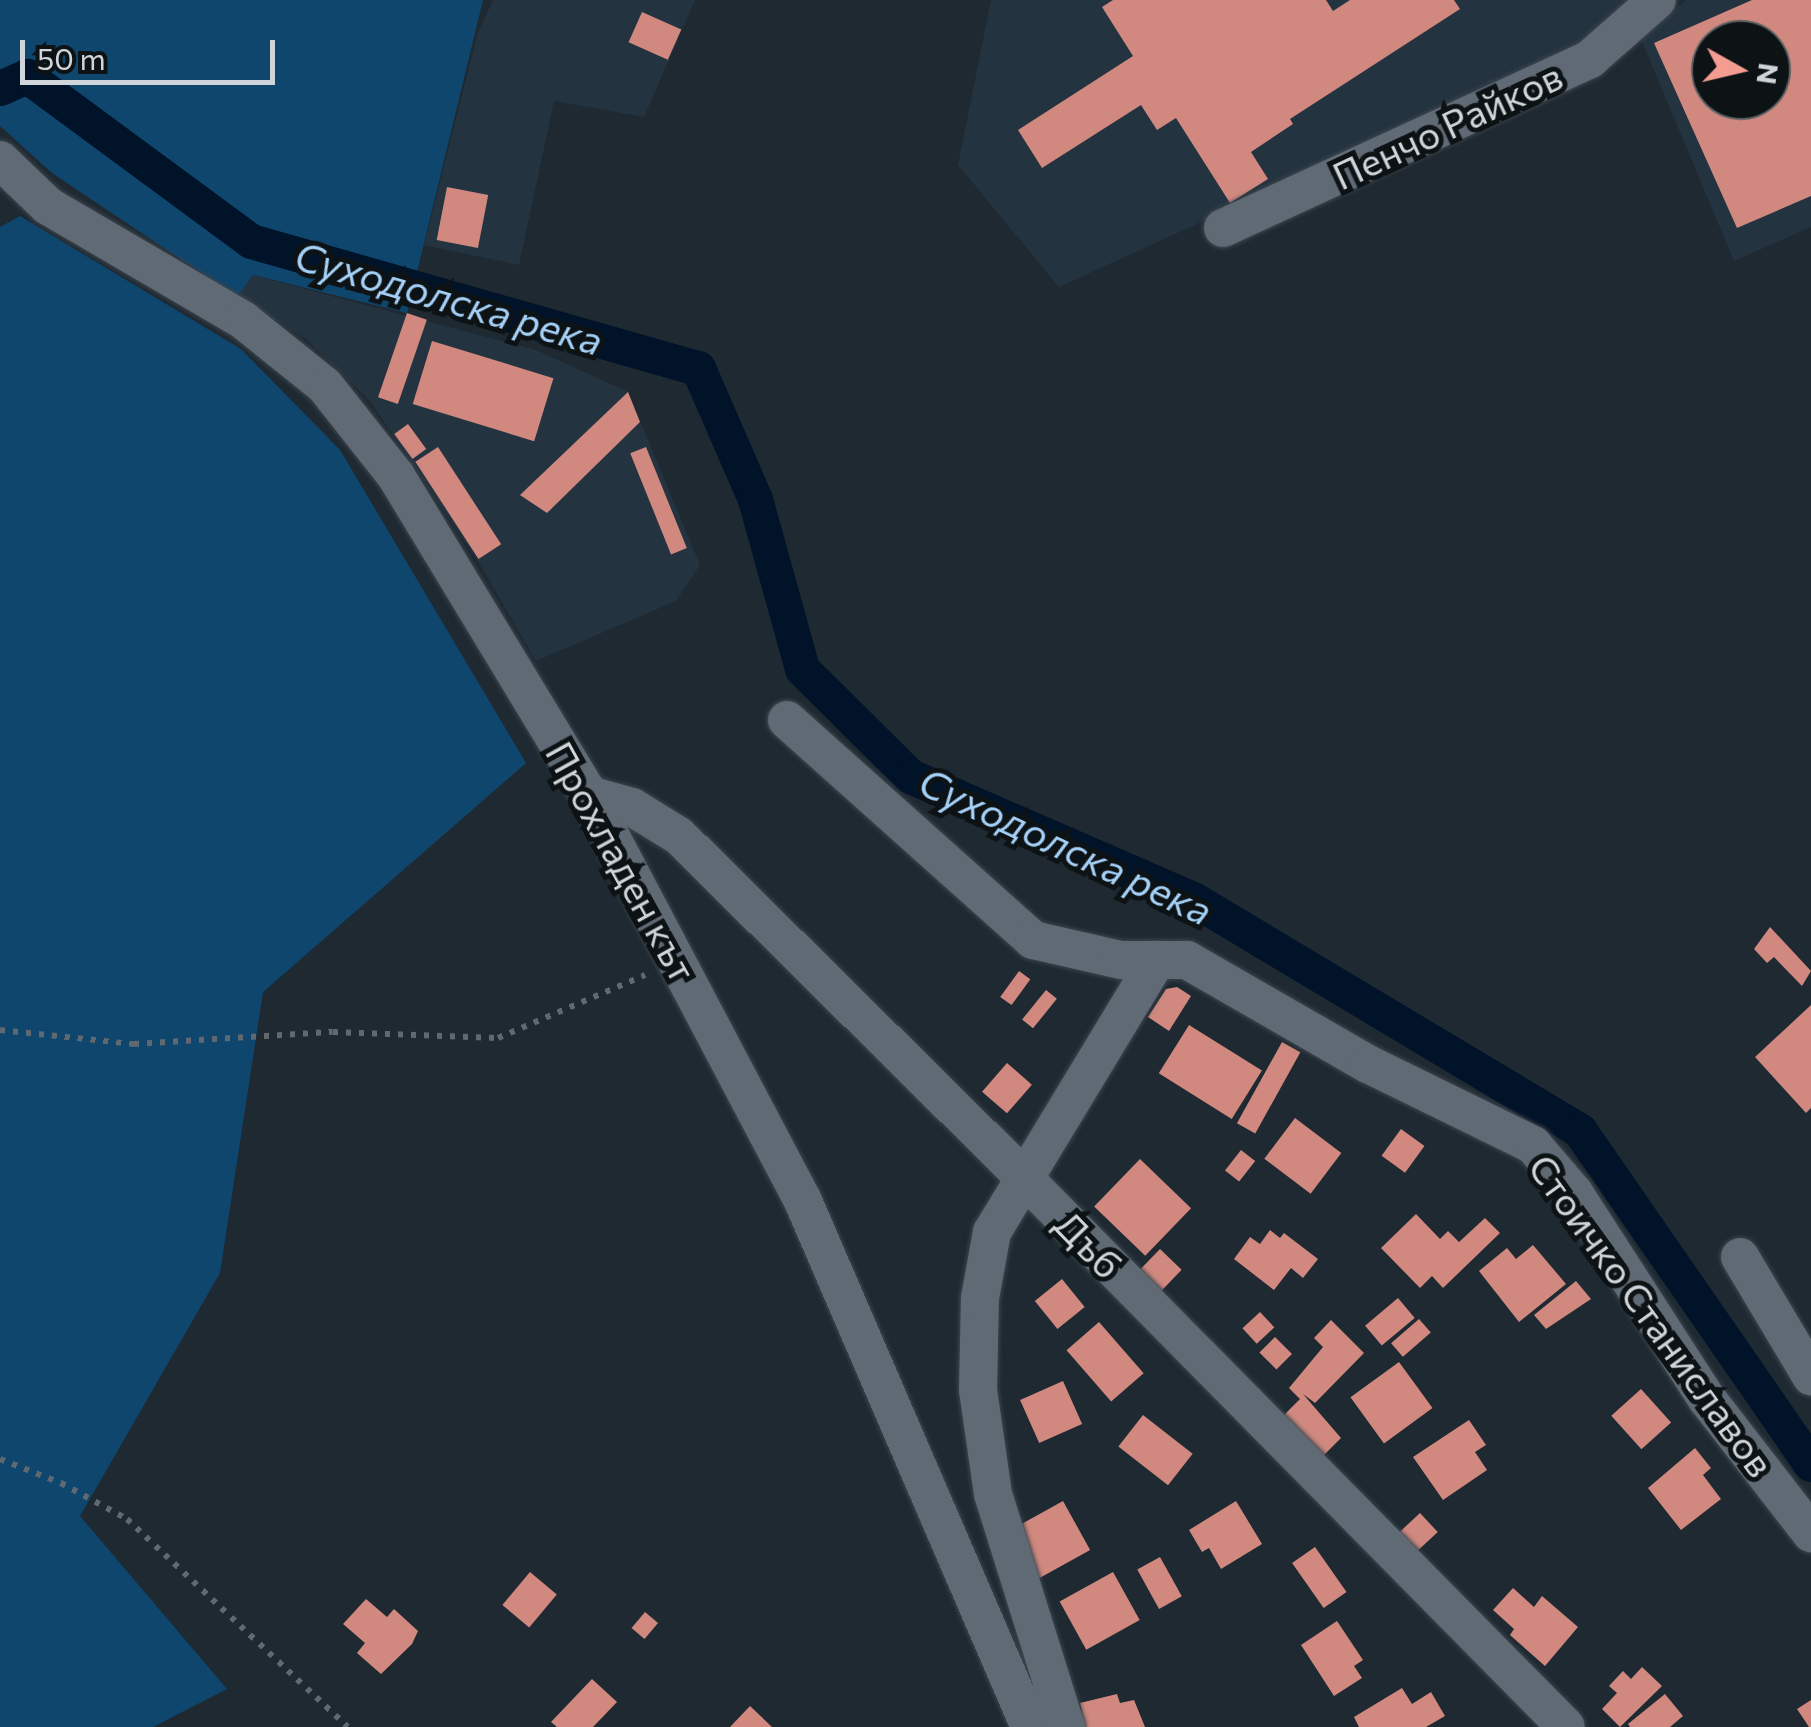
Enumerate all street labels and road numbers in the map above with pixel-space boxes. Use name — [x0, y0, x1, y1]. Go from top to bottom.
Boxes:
street label: Пенчо Райков — [1325, 52, 1569, 198]
street label: Прохладен кът — [537, 733, 707, 989]
street label: Стоичко Станиславов — [1520, 1145, 1784, 1485]
street label: Дъб — [1046, 1201, 1132, 1287]

